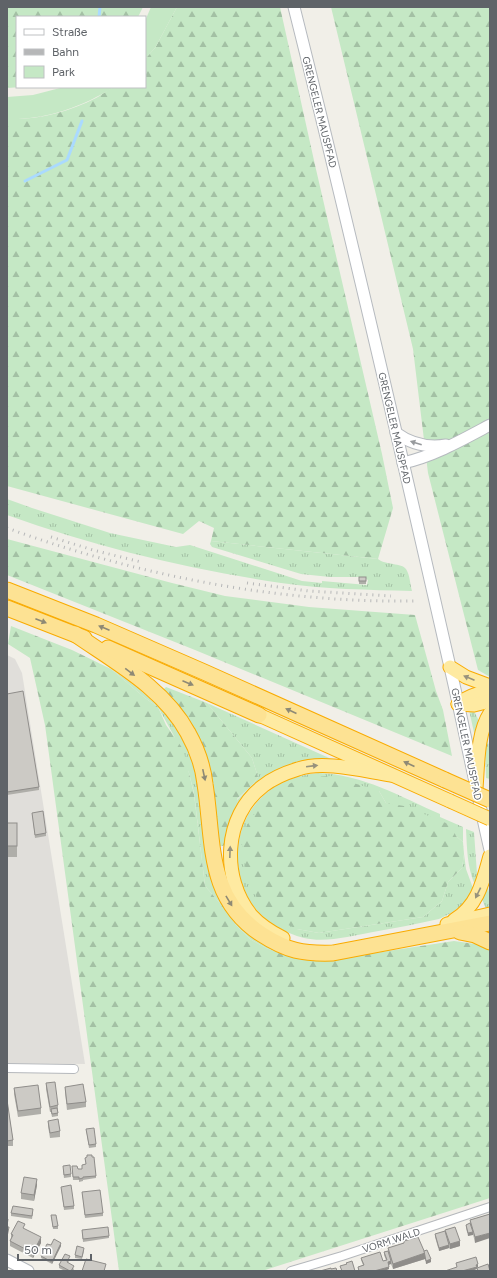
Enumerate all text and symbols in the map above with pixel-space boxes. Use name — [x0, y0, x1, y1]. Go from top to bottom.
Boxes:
legend — [16, 16, 146, 88]
text: Straße — [52, 25, 88, 39]
text: Bahn — [52, 45, 79, 59]
street label: GRENGELER MAUSPFAD — [299, 55, 340, 169]
text: Park — [52, 65, 75, 79]
street label: GRENGELER MAUSPFAD — [375, 371, 414, 485]
one-way arrow — [410, 440, 422, 446]
one-way arrow — [35, 619, 47, 625]
one-way arrow — [97, 625, 109, 631]
one-way arrow — [124, 668, 135, 676]
one-way arrow — [463, 675, 475, 682]
one-way arrow — [182, 680, 193, 686]
street label: GRENGELER MAUSPFAD — [448, 687, 485, 801]
one-way arrow — [285, 708, 296, 714]
one-way arrow — [404, 761, 415, 767]
one-way arrow — [306, 763, 318, 769]
one-way arrow — [201, 769, 207, 781]
one-way arrow — [227, 846, 234, 858]
one-way arrow — [475, 887, 481, 898]
one-way arrow — [225, 896, 233, 906]
street label: VORM WALD — [361, 1225, 422, 1256]
scale bar — [18, 1236, 91, 1262]
text: 50 m — [24, 1243, 52, 1257]

